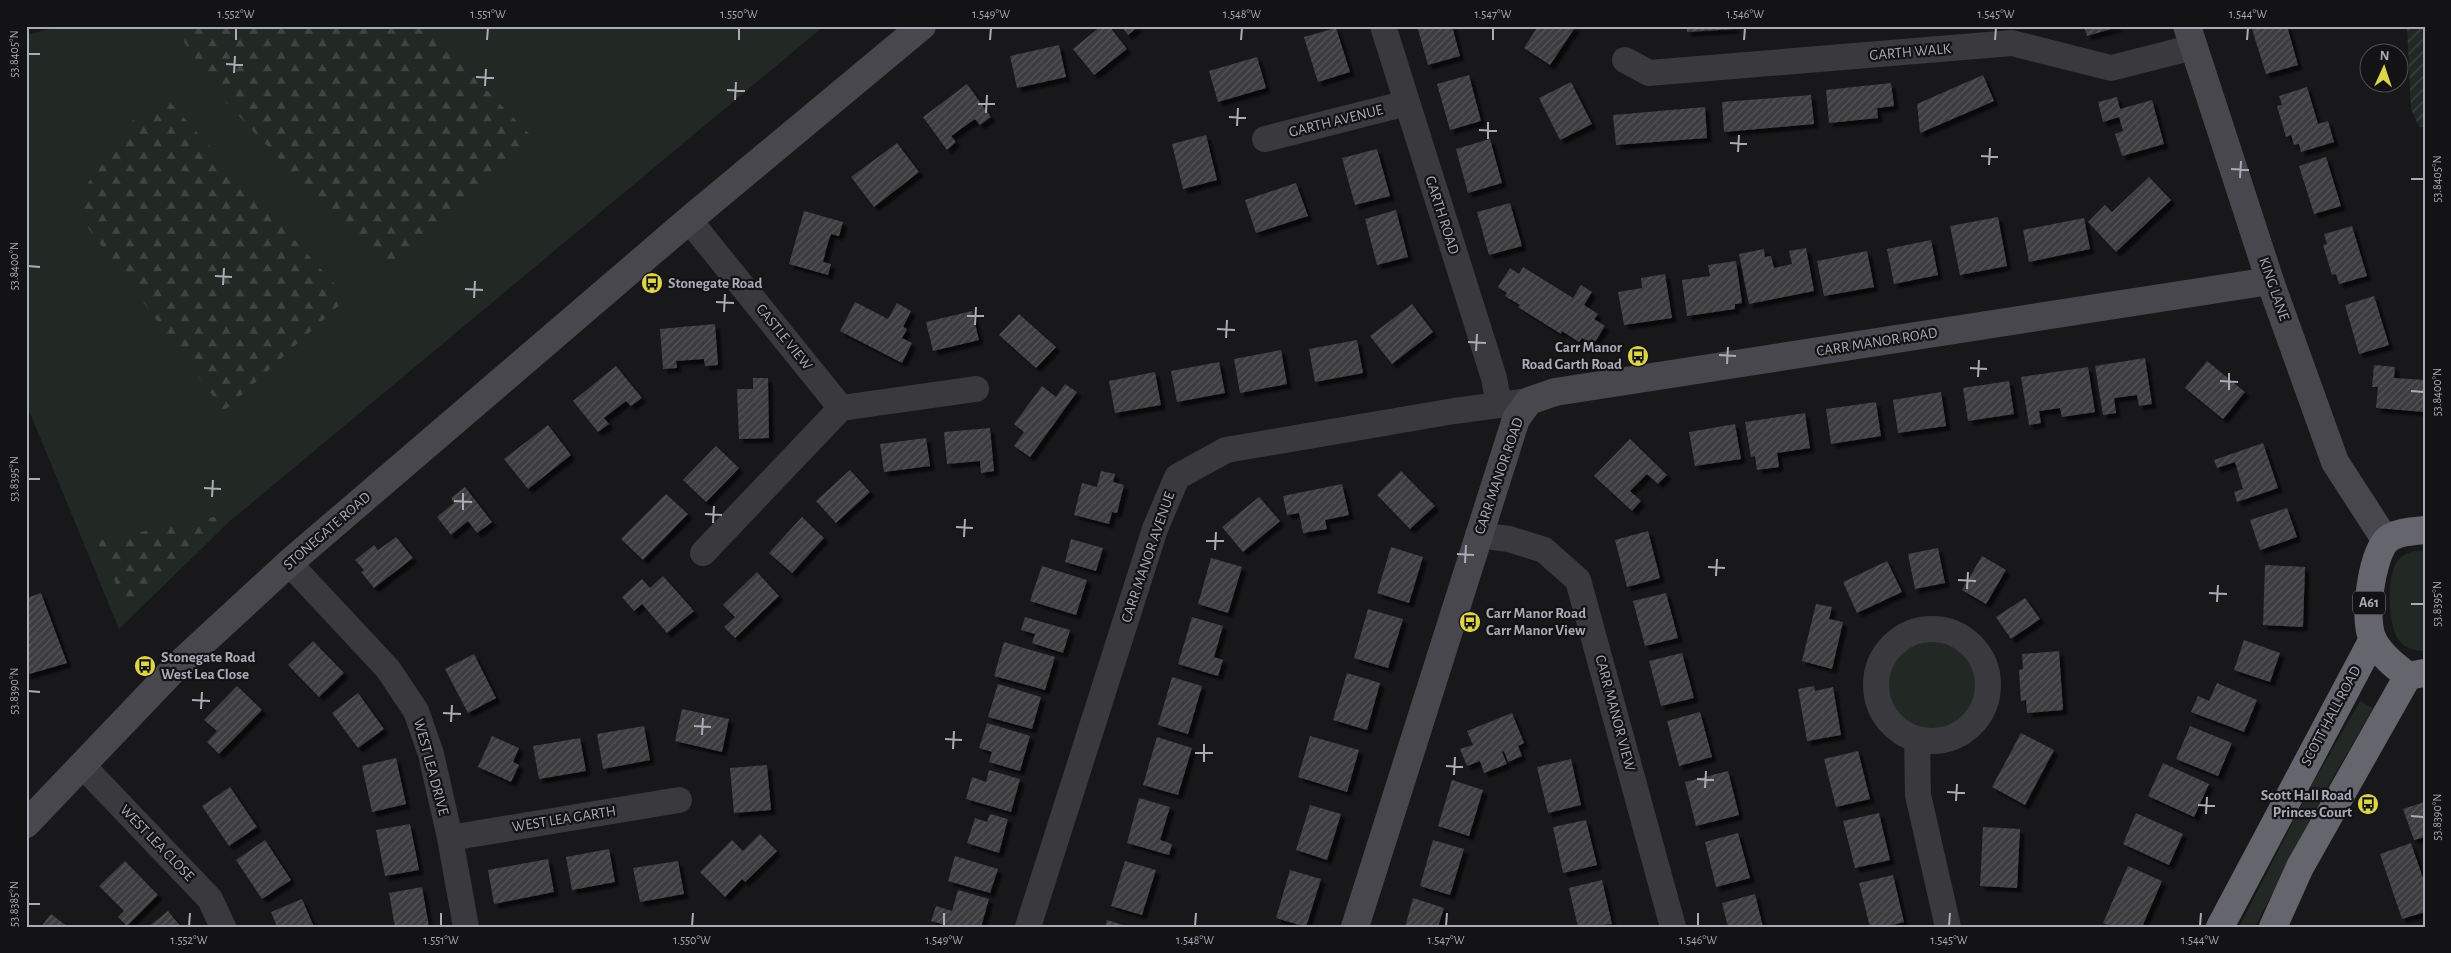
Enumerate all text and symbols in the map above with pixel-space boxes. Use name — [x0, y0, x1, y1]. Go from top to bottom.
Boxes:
text: 1.552°W — [218, 8, 255, 20]
text: 1.551°W — [470, 8, 506, 20]
text: 1.550°W — [720, 8, 758, 20]
text: 1.549°W — [972, 8, 1010, 20]
text: 1.548°W — [1223, 8, 1261, 20]
text: 1.547°W — [1474, 8, 1512, 20]
text: 1.546°W — [1726, 8, 1764, 20]
text: 1.545°W — [1977, 8, 2015, 20]
text: 1.544°W — [2229, 8, 2267, 20]
text: 53.8405°N — [8, 30, 20, 78]
street label: GARTH WALK — [1869, 41, 1952, 63]
north arrow — [2358, 42, 2408, 92]
text: N — [2379, 49, 2390, 63]
street label: GARTH AVENUE — [1287, 102, 1385, 140]
text: 53.8405°N — [2431, 155, 2443, 203]
street label: GARTH ROAD — [1422, 174, 1462, 256]
text: 53.8400°N — [8, 242, 20, 290]
street label: KING LANE — [2256, 255, 2292, 323]
bus stop icon: Stonegate Road — [640, 271, 664, 295]
place label: Stonegate Road — [668, 276, 762, 291]
street label: CASTLE VIEW — [753, 301, 815, 373]
street label: CARR MANOR ROAD — [1815, 325, 1939, 359]
place label: Carr Manor Road Garth Road — [1521, 340, 1623, 372]
bus stop icon: Carr Manor Road Garth Road — [1626, 344, 1650, 368]
text: 53.8400°N — [2431, 368, 2443, 416]
street label: CARR MANOR ROAD — [1472, 415, 1526, 536]
text: 53.8395°N — [8, 456, 20, 502]
street label: STONEGATE ROAD — [281, 489, 374, 573]
street label: CARR MANOR AVENUE — [1119, 490, 1177, 624]
text: 53.8395°N — [2431, 581, 2443, 627]
road number: A61 — [2353, 592, 2385, 614]
place label: Carr Manor Road Carr Manor View — [1486, 606, 1586, 638]
bus stop icon: Carr Manor Road Carr Manor View — [1458, 610, 1482, 634]
place label: Stonegate Road West Lea Close — [161, 650, 255, 682]
street label: CARR MANOR VIEW — [1592, 653, 1638, 773]
bus stop icon: Stonegate Road West Lea Close — [133, 654, 157, 678]
street label: SCOTT HALL ROAD — [2298, 663, 2364, 768]
text: 53.8390°N — [8, 667, 20, 715]
street label: WEST LEA DRIVE — [411, 717, 451, 817]
place label: Scott Hall Road Princes Court — [2261, 788, 2352, 820]
bus stop icon: Scott Hall Road Princes Court — [2356, 792, 2380, 816]
text: 53.8390°N — [2431, 793, 2443, 841]
street label: WEST LEA CLOSE — [117, 802, 197, 884]
street label: WEST LEA GARTH — [511, 803, 617, 835]
text: 53.8385°N — [8, 881, 20, 927]
text: 1.552°W — [171, 934, 208, 946]
text: 1.551°W — [423, 934, 459, 946]
text: 1.550°W — [673, 934, 711, 946]
text: 1.549°W — [925, 934, 963, 946]
text: 1.548°W — [1176, 934, 1214, 946]
text: 1.547°W — [1427, 934, 1465, 946]
text: 1.546°W — [1679, 934, 1717, 946]
text: 1.545°W — [1930, 934, 1968, 946]
text: 1.544°W — [2181, 934, 2219, 946]

